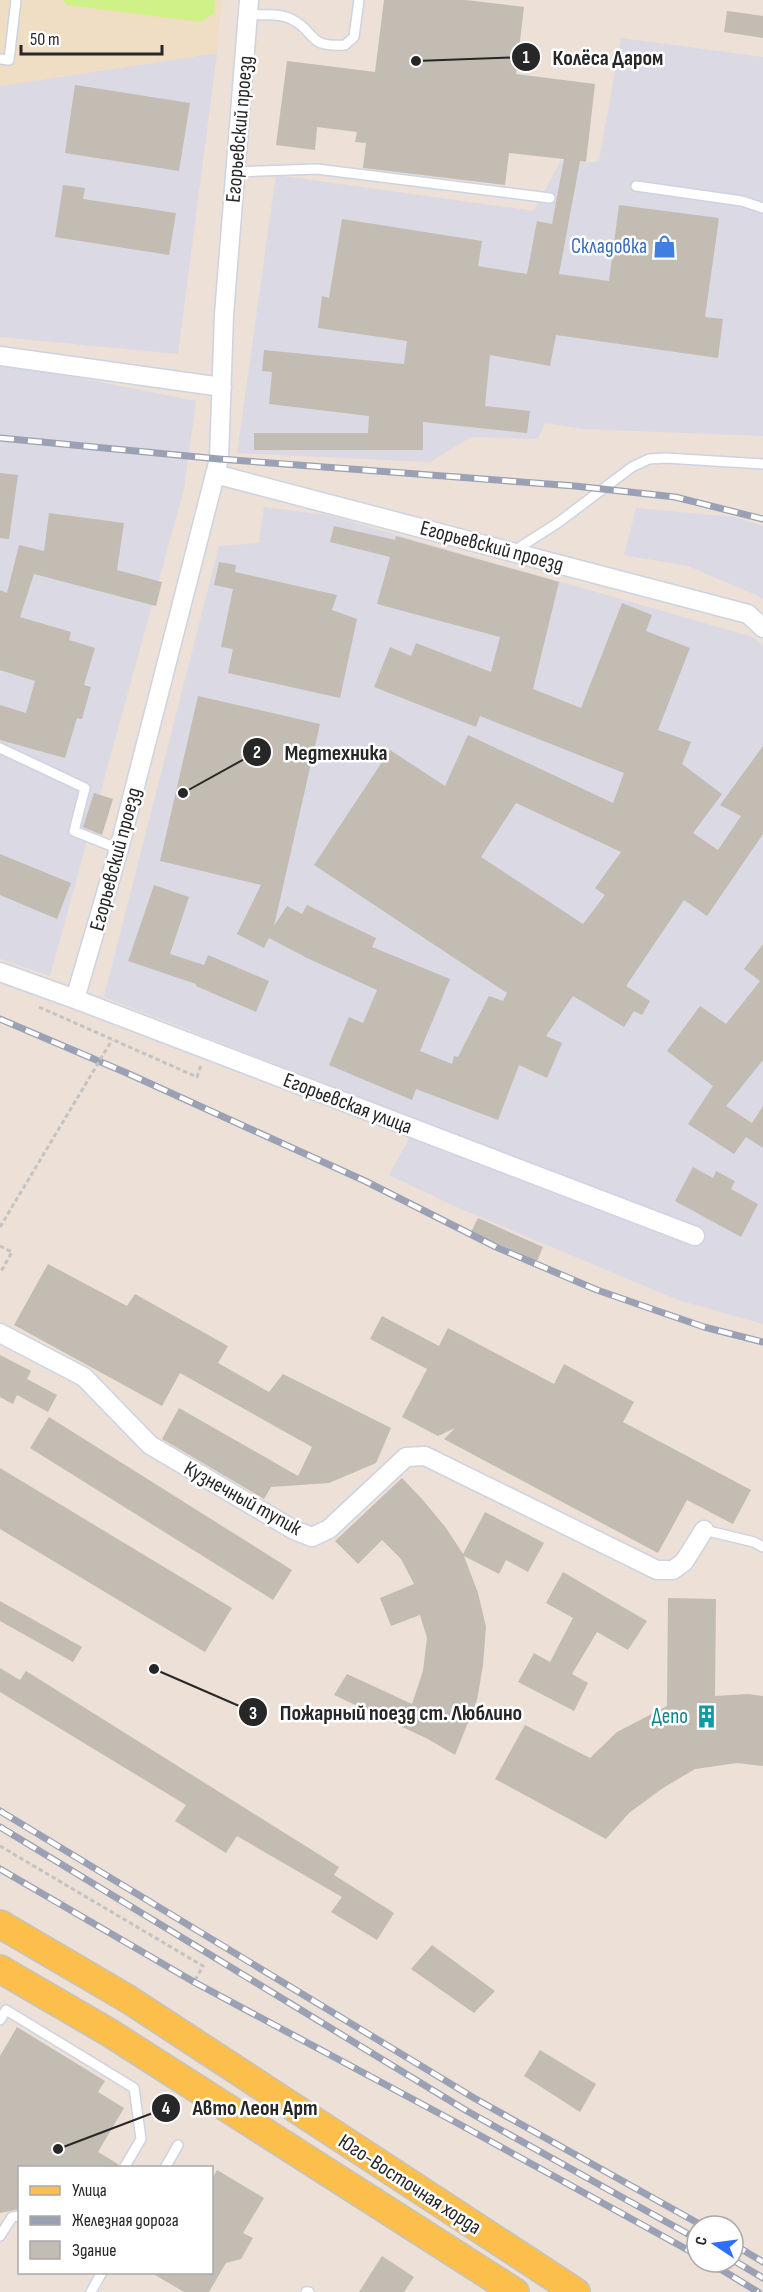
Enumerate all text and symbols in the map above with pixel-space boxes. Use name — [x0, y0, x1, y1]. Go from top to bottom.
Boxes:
scale bar — [21, 18, 162, 56]
text: 50 m — [30, 29, 60, 50]
callout: Колёса Даром — [511, 37, 675, 77]
text: Колёса Даром — [553, 45, 663, 72]
text: 1 — [522, 47, 530, 68]
street label: Егорьевский проезд — [221, 55, 258, 204]
shop icon: Складовка — [652, 233, 678, 259]
place label: Складовка — [571, 234, 647, 259]
street label: Егорьевский проезд — [417, 515, 566, 578]
callout: Медтехника — [242, 732, 399, 772]
text: Медтехника — [284, 740, 388, 767]
text: 2 — [253, 742, 261, 763]
street label: Егорьевский проезд — [84, 785, 147, 934]
street label: Егорьевская улица — [280, 1067, 416, 1139]
street label: Кузнечный тупик — [180, 1456, 306, 1541]
callout: Пожарный поезд ст. Люблино — [238, 1692, 535, 1732]
text: Пожарный поезд ст. Люблино — [280, 1700, 522, 1727]
text: 3 — [249, 1703, 257, 1724]
building icon: Депо — [693, 1703, 719, 1729]
place label: Депо — [652, 1704, 688, 1729]
callout: Авто Леон Арт — [151, 2088, 330, 2128]
text: Авто Леон Арт — [191, 2095, 318, 2122]
text: 4 — [162, 2098, 171, 2119]
street label: Юго-Восточная хорда — [334, 2129, 486, 2240]
legend — [18, 2166, 213, 2274]
text: Улица — [72, 2180, 107, 2201]
text: Железная дорога — [72, 2210, 179, 2231]
north arrow — [685, 2214, 745, 2274]
text: С — [692, 2235, 712, 2247]
text: Здание — [72, 2240, 117, 2261]

